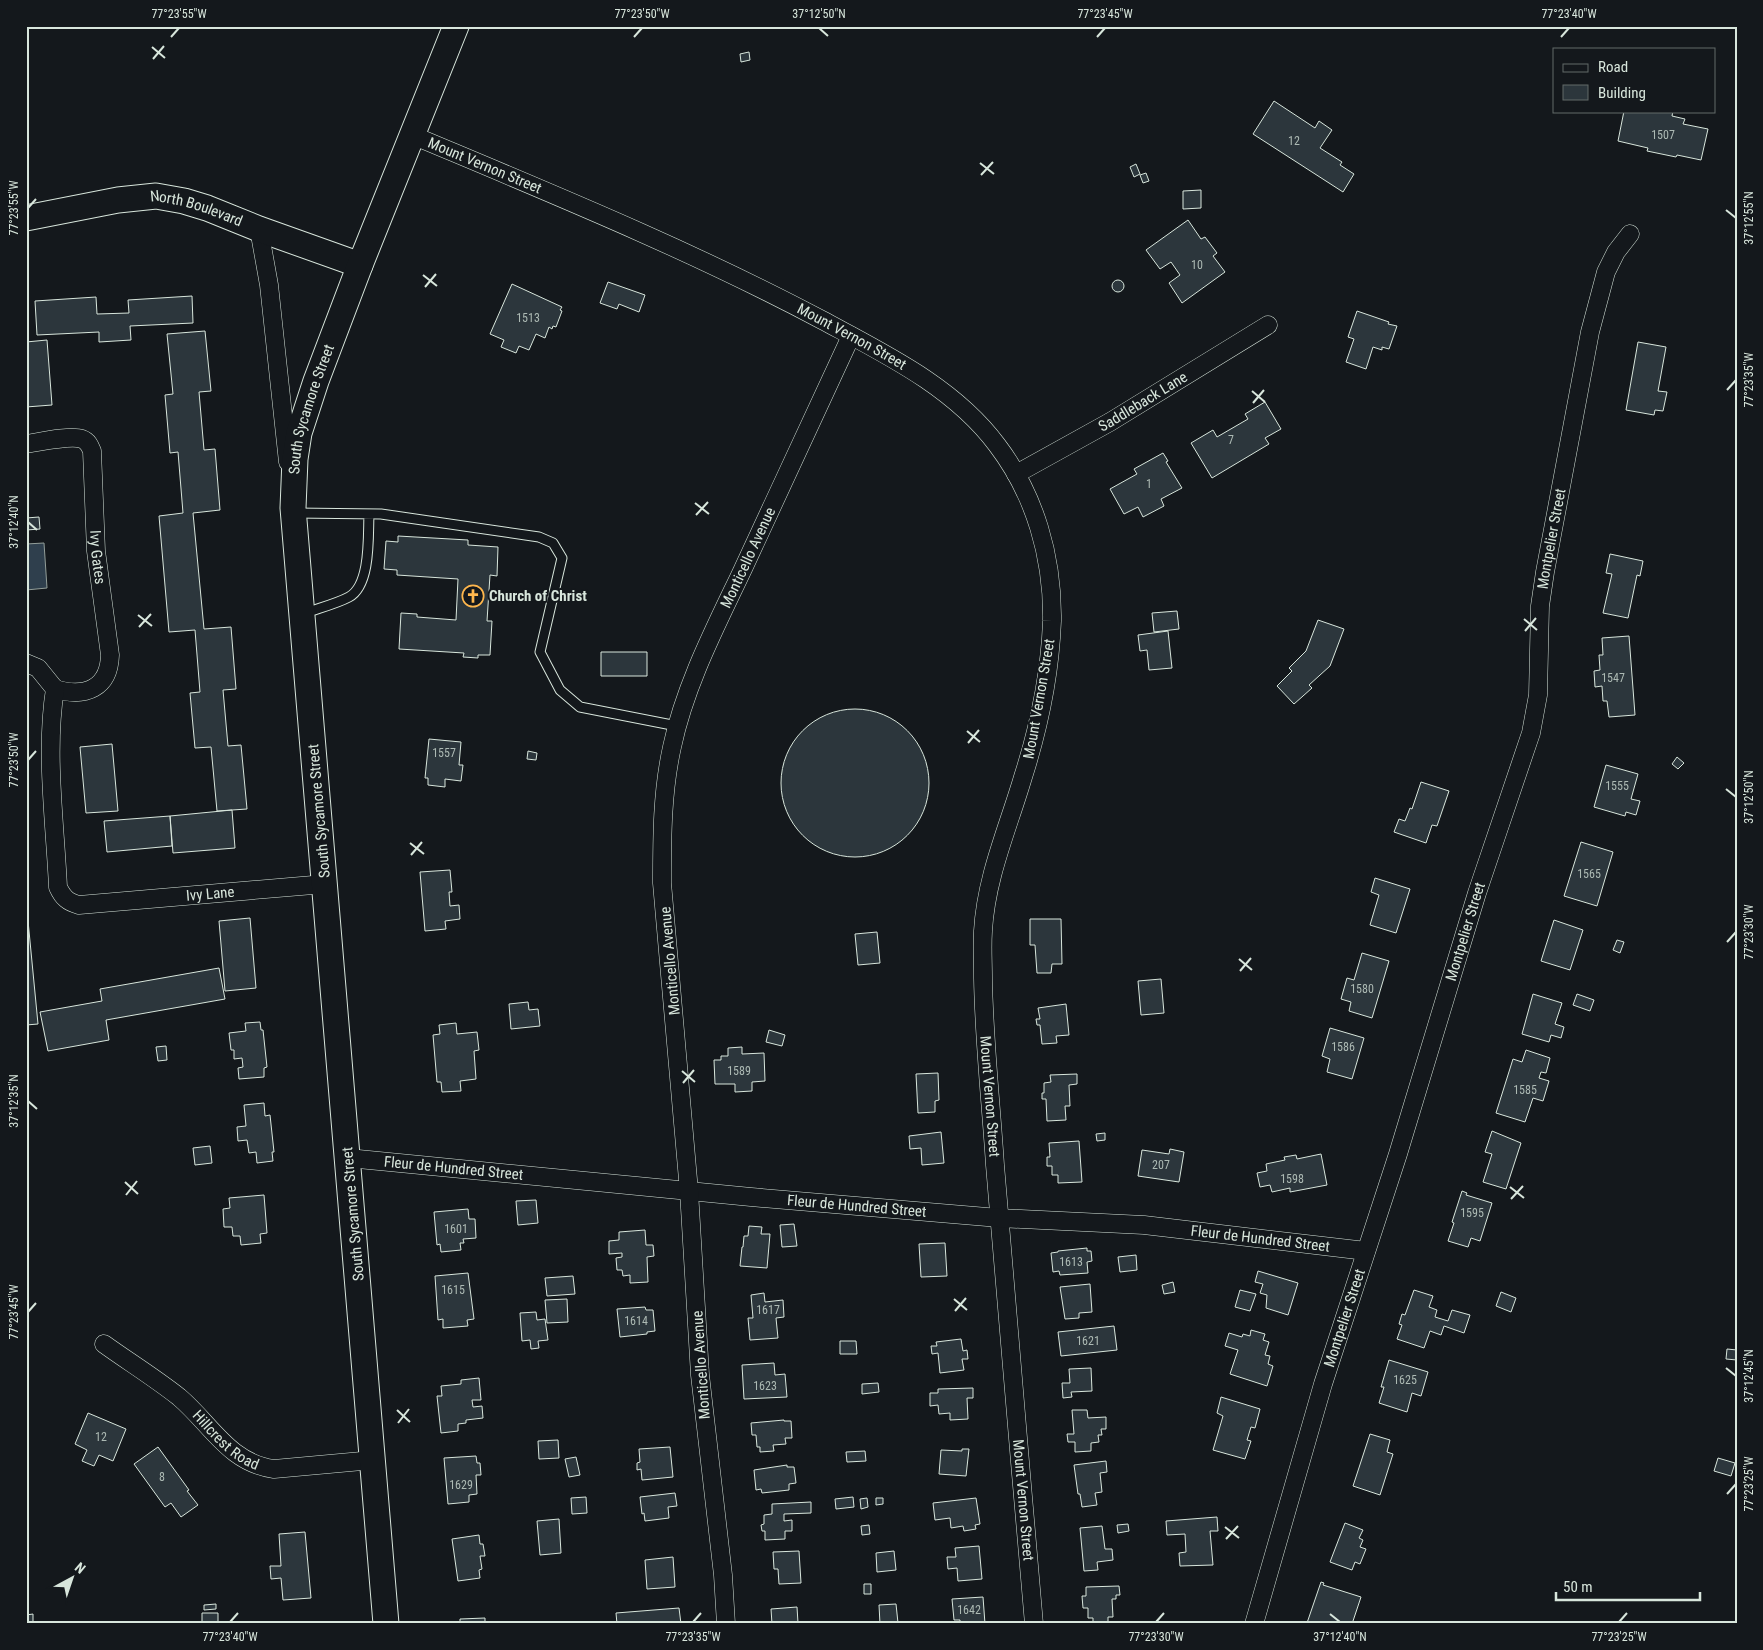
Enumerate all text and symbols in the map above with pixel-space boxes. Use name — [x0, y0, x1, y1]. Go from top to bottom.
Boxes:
text: 77°23'55"W — [151, 7, 207, 21]
text: 77°23'50"W — [614, 7, 670, 21]
text: 37°12'50"N — [792, 7, 846, 21]
text: 77°23'45"W — [1077, 7, 1133, 21]
text: 77°23'40"W — [1541, 7, 1597, 21]
legend — [1553, 48, 1716, 112]
text: Road — [1598, 58, 1628, 76]
text: Building — [1598, 84, 1646, 102]
house number: 1507 — [1651, 128, 1675, 142]
street label: Mount Vernon Street — [425, 134, 544, 197]
house number: 12 — [1288, 134, 1300, 148]
text: 77°23'55"W — [7, 180, 21, 236]
street label: North Boulevard — [149, 187, 245, 230]
text: 37°12'55"N — [1742, 191, 1756, 245]
house number: 10 — [1191, 258, 1203, 272]
street label: Mount Vernon Street — [794, 300, 910, 374]
house number: 1513 — [516, 311, 540, 325]
street label: South Sycamore Street — [285, 342, 338, 475]
text: 77°23'35"W — [1742, 352, 1756, 408]
street label: Saddleback Lane — [1095, 368, 1191, 436]
house number: 7 — [1228, 433, 1234, 447]
house number: 1 — [1146, 477, 1152, 491]
street label: Montpelier Street — [1534, 487, 1569, 590]
text: 37°12'40"N — [7, 495, 21, 549]
street label: Monticello Avenue — [717, 504, 779, 611]
street label: Ivy Gates — [86, 530, 109, 585]
church icon: Church of Christ — [461, 584, 485, 608]
place label: Church of Christ — [489, 587, 587, 605]
street label: Mount Vernon Street — [1020, 638, 1058, 760]
house number: 1547 — [1601, 671, 1625, 685]
text: 77°23'50"W — [7, 732, 21, 788]
street label: South Sycamore Street — [304, 743, 334, 879]
house number: 1557 — [432, 746, 456, 760]
text: 37°12'50"N — [1742, 770, 1756, 824]
house number: 1555 — [1605, 779, 1629, 793]
house number: 1565 — [1577, 867, 1601, 881]
street label: Montpelier Street — [1442, 880, 1489, 983]
street label: Ivy Lane — [185, 883, 235, 905]
text: 77°23'30"W — [1742, 904, 1756, 960]
street label: Monticello Avenue — [656, 906, 684, 1016]
house number: 1580 — [1350, 982, 1374, 996]
street label: Mount Vernon Street — [976, 1035, 1003, 1158]
house number: 1586 — [1331, 1040, 1355, 1054]
house number: 1589 — [727, 1064, 751, 1078]
text: 37°12'35"N — [7, 1074, 21, 1128]
house number: 1585 — [1513, 1083, 1537, 1097]
street label: South Sycamore Street — [338, 1146, 368, 1282]
street label: Fleur de Hundred Street — [383, 1153, 524, 1184]
house number: 207 — [1152, 1158, 1170, 1172]
house number: 1598 — [1280, 1172, 1304, 1186]
street label: Fleur de Hundred Street — [786, 1191, 927, 1221]
house number: 1595 — [1460, 1206, 1484, 1220]
house number: 1601 — [444, 1222, 468, 1236]
street label: Fleur de Hundred Street — [1190, 1222, 1331, 1256]
house number: 1613 — [1059, 1255, 1083, 1269]
street label: Montpelier Street — [1320, 1267, 1369, 1370]
house number: 1615 — [441, 1283, 465, 1297]
text: 77°23'45"W — [7, 1284, 21, 1340]
house number: 1617 — [756, 1303, 780, 1317]
street label: Monticello Avenue — [688, 1310, 714, 1420]
house number: 1614 — [624, 1314, 648, 1328]
house number: 1621 — [1076, 1334, 1100, 1348]
text: 37°12'45"N — [1742, 1349, 1756, 1403]
house number: 1625 — [1393, 1373, 1417, 1387]
house number: 1623 — [753, 1379, 777, 1393]
street label: Hillcrest Road — [189, 1407, 262, 1474]
house number: 12 — [95, 1430, 107, 1444]
street label: Mount Vernon Street — [1009, 1439, 1038, 1561]
text: 77°23'25"W — [1742, 1456, 1756, 1512]
house number: 8 — [159, 1470, 165, 1484]
house number: 1629 — [449, 1478, 473, 1492]
north arrow — [48, 1552, 98, 1602]
text: N — [72, 1559, 89, 1577]
scale bar — [1556, 1570, 1699, 1602]
text: 50 m — [1563, 1578, 1593, 1596]
house number: 1642 — [957, 1603, 981, 1617]
text: 77°23'40"W — [202, 1630, 258, 1644]
text: 77°23'35"W — [665, 1630, 721, 1644]
text: 77°23'30"W — [1128, 1630, 1184, 1644]
text: 37°12'40"N — [1313, 1630, 1367, 1644]
text: 77°23'25"W — [1591, 1630, 1647, 1644]

